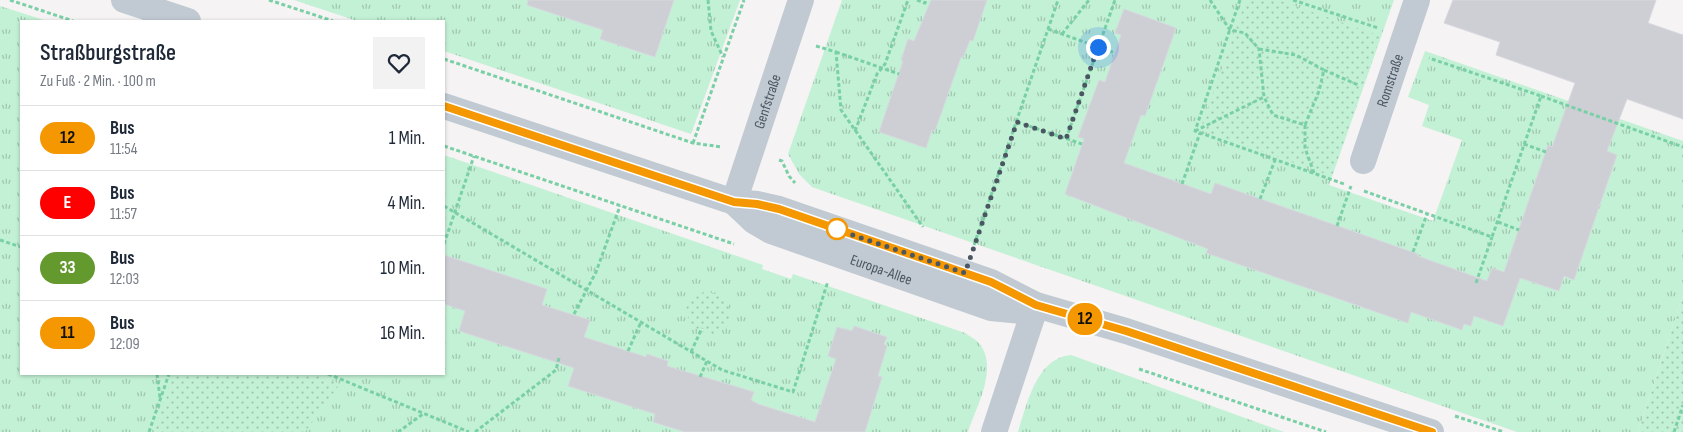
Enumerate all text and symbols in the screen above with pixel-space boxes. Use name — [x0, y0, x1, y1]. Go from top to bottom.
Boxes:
your location — [1086, 35, 1111, 60]
button: heart — [373, 37, 425, 89]
text: Straßburgstraße — [40, 38, 176, 67]
street label: Romstraße — [1372, 51, 1408, 109]
text: Zu Fuß · 2 Min. · 100 m — [40, 72, 156, 91]
street label: Genfstraße — [749, 72, 785, 131]
text: Bus — [110, 117, 135, 140]
text: 12 — [60, 127, 75, 148]
text: 1 Min. — [389, 127, 425, 150]
text: 11:54 — [110, 140, 137, 159]
text: Bus — [110, 182, 135, 205]
text: E — [64, 192, 71, 213]
text: 4 Min. — [387, 192, 425, 215]
text: 11:57 — [110, 205, 137, 224]
unlabelled marker — [826, 218, 848, 240]
text: Bus — [110, 247, 135, 270]
street label: Europa-Allee — [848, 250, 915, 289]
text: 33 — [59, 257, 76, 278]
text: 10 Min. — [380, 257, 425, 280]
text: 12:03 — [110, 270, 139, 289]
line badge: 12 — [1062, 303, 1108, 335]
text: 12 — [1077, 308, 1093, 329]
text: Bus — [110, 312, 135, 335]
text: 11 — [60, 322, 75, 343]
text: 16 Min. — [380, 322, 425, 345]
text: 12:09 — [110, 335, 140, 354]

